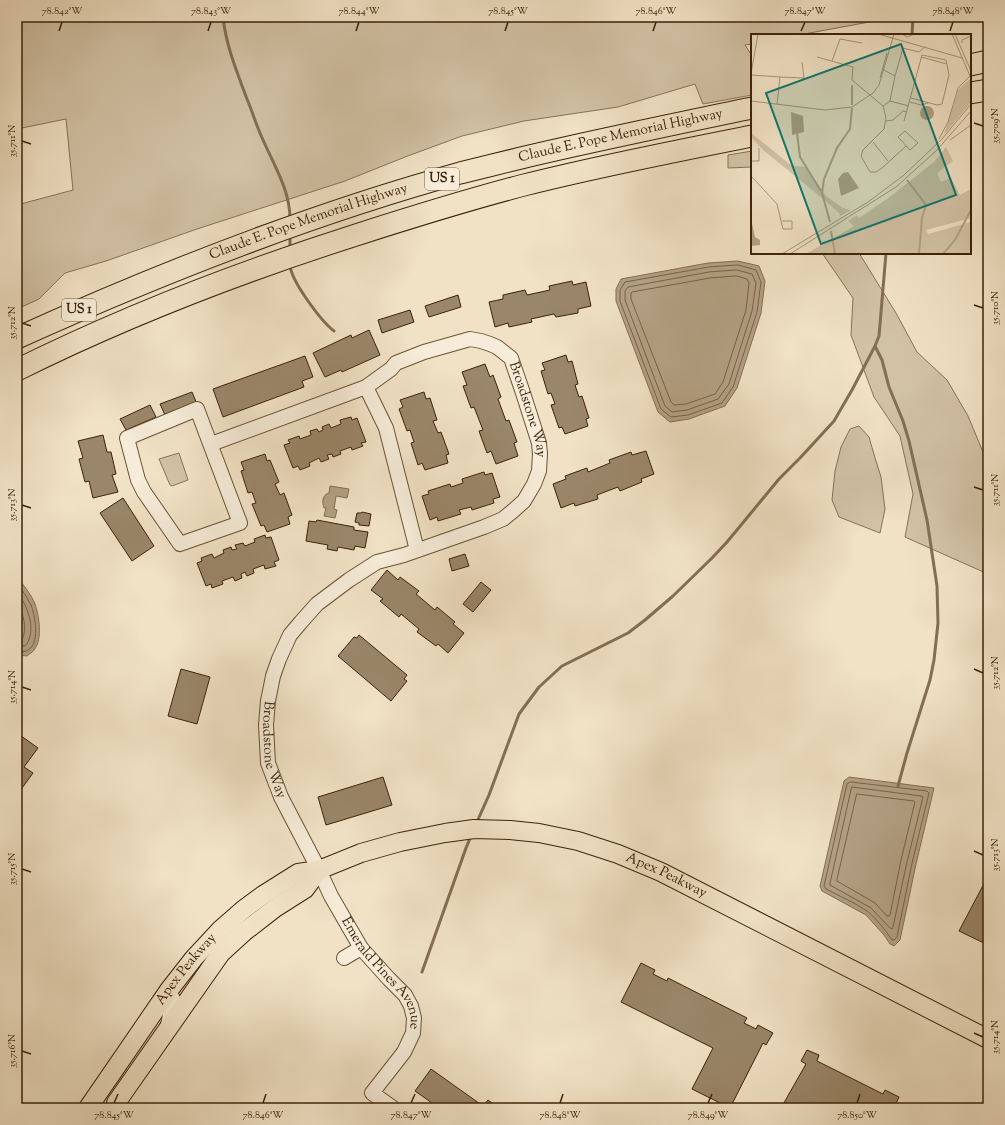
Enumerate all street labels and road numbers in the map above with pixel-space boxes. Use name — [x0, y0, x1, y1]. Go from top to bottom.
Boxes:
street label: Claude E. Pope Memorial Highway — [516, 104, 725, 168]
road number: US 1 — [425, 168, 459, 190]
street label: Claude E. Pope Memorial Highway — [207, 179, 410, 266]
road number: US 1 — [62, 299, 96, 321]
street label: Broadstone Way — [503, 359, 550, 458]
street label: Broadstone Way — [256, 700, 291, 802]
street label: Apex Peakway — [623, 848, 710, 904]
street label: Emerald Pines Avenue — [335, 914, 424, 1030]
street label: Apex Peakway — [151, 929, 222, 1010]

